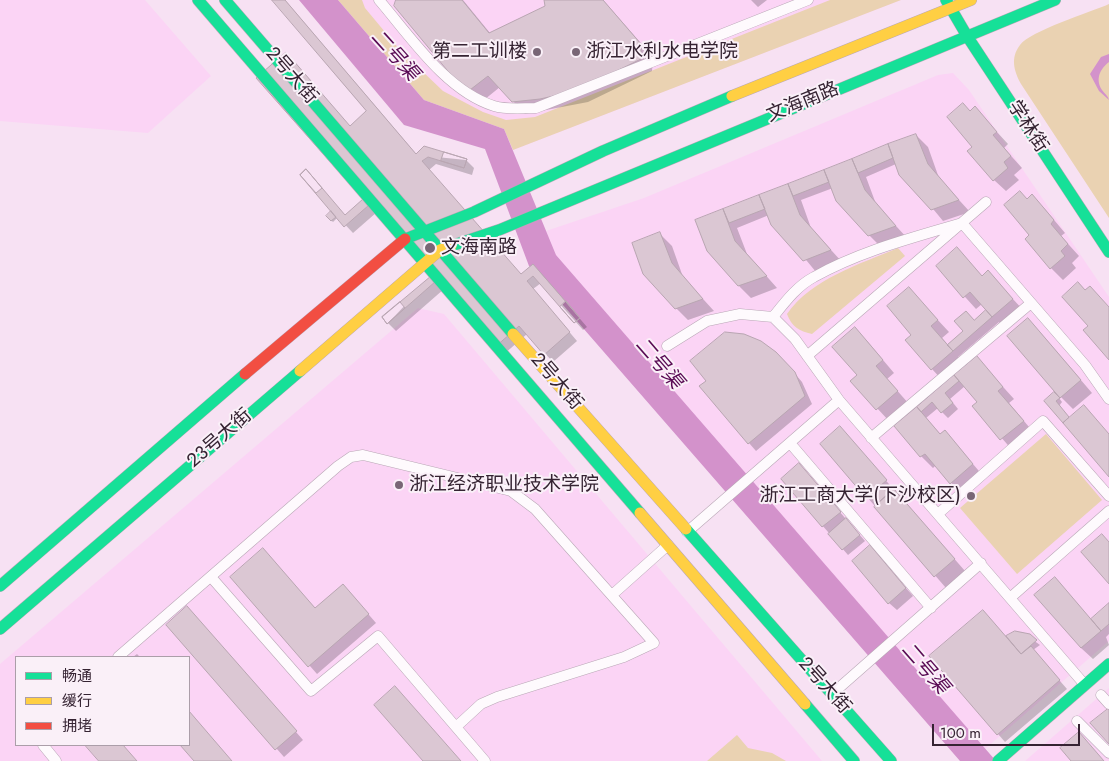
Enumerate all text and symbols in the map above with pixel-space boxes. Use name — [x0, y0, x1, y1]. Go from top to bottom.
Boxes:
water label: 二号渠 — [365, 26, 423, 86]
place label: 第二工训楼 — [432, 41, 527, 63]
place label: 浙江水利水电学院 — [586, 41, 738, 63]
street label: 2号大街 — [260, 43, 322, 109]
marker: 第二工训楼 — [531, 46, 543, 58]
marker: 浙江水利水电学院 — [570, 46, 582, 58]
street label: 文海南路 — [763, 78, 843, 128]
street label: 学林街 — [1002, 97, 1052, 157]
place label: 文海南路 — [441, 237, 517, 259]
marker: 文海南路 — [423, 241, 437, 255]
water label: 二号渠 — [629, 333, 687, 395]
street label: 2号大街 — [525, 349, 587, 415]
street label: 23号大街 — [183, 405, 257, 473]
place label: 浙江经济职业技术学院 — [409, 474, 599, 496]
marker: 浙江经济职业技术学院 — [393, 479, 405, 491]
place label: 浙江工商大学(下沙校区) — [759, 485, 961, 507]
marker: 浙江工商大学(下沙校区) — [965, 490, 977, 502]
water label: 二号渠 — [895, 638, 953, 700]
street label: 2号大街 — [793, 653, 855, 719]
legend — [15, 656, 190, 746]
text: 畅通 — [62, 665, 92, 687]
text: 缓行 — [62, 690, 92, 712]
scale bar — [934, 714, 1082, 746]
text: 拥堵 — [62, 715, 92, 737]
text: 100 m — [940, 722, 981, 744]

